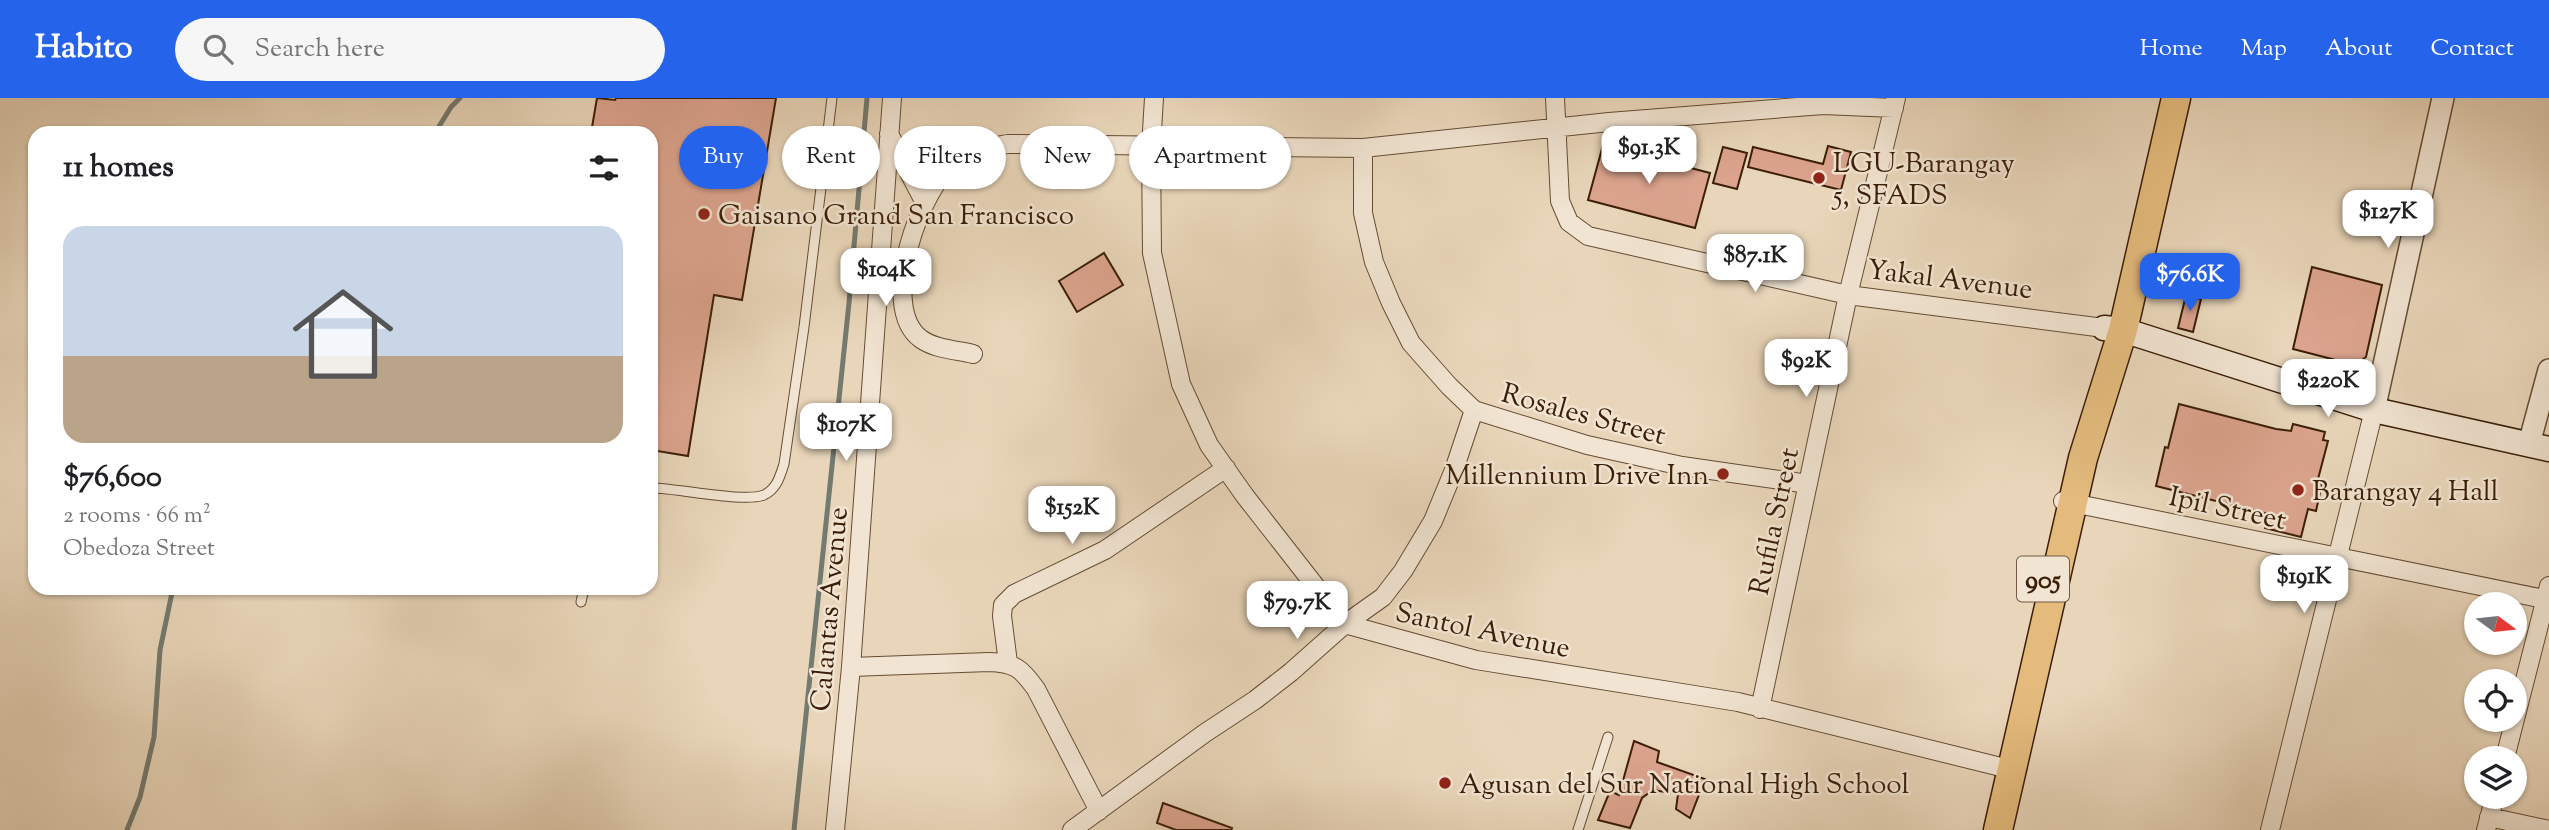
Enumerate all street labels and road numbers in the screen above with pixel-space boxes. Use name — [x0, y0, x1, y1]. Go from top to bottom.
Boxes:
street label: Yakal Avenue — [1865, 251, 2035, 311]
street label: Rosales Street — [1497, 375, 1670, 457]
street label: Rufila Street — [1741, 444, 1811, 599]
street label: Ipil Street — [2165, 478, 2290, 542]
street label: Calantas Avenue — [802, 505, 860, 713]
road number: 905 — [2017, 556, 2069, 601]
street label: Santol Avenue — [1391, 594, 1574, 670]

